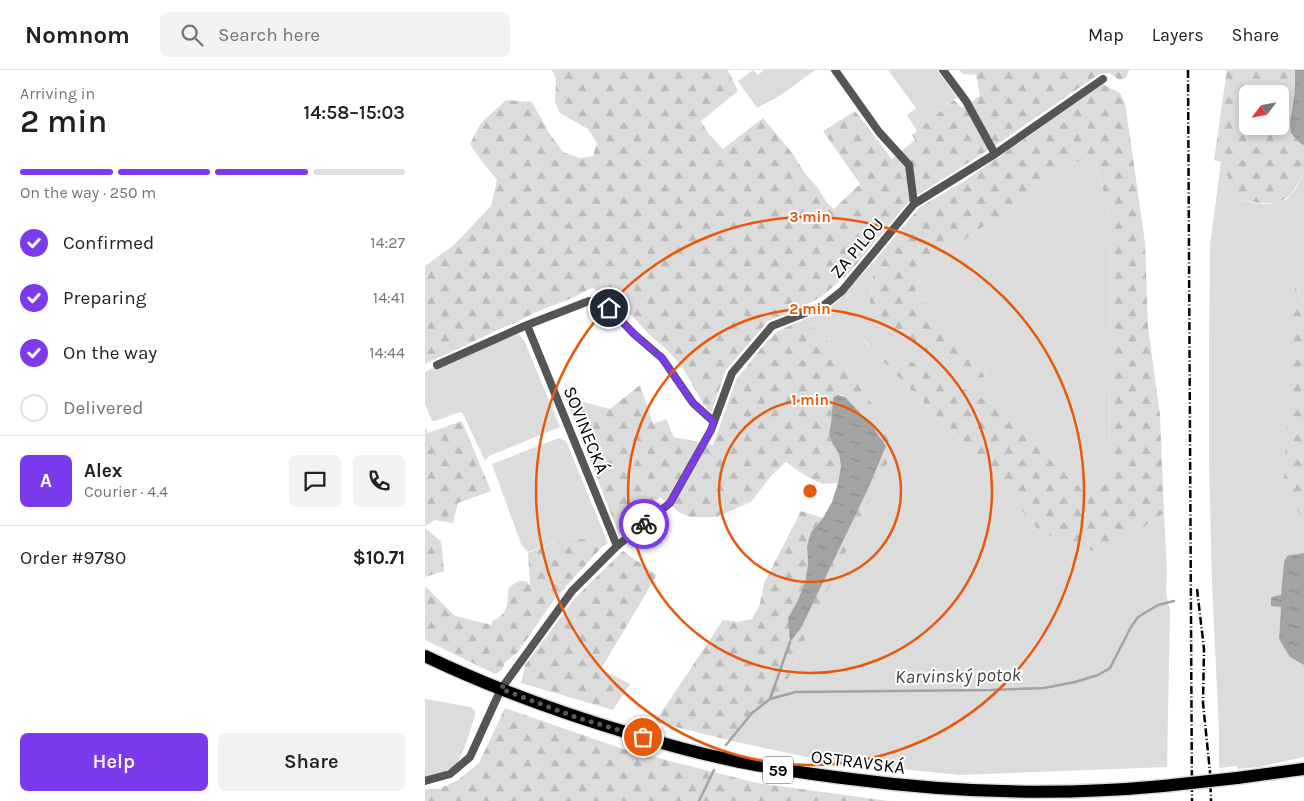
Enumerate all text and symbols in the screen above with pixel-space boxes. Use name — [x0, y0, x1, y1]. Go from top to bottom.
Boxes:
search box — [160, 12, 510, 57]
text: Nomnom — [25, 21, 130, 49]
icon: search — [178, 21, 206, 49]
text: Search here — [218, 24, 320, 46]
text: Map — [1088, 24, 1124, 46]
text: Layers — [1152, 24, 1204, 46]
text: Share — [1232, 24, 1279, 46]
text: Arriving in — [20, 84, 95, 103]
north arrow — [1239, 85, 1289, 135]
map controls — [1239, 85, 1289, 135]
text: 14:58–15:03 — [304, 102, 405, 124]
text: 2 min — [20, 103, 107, 140]
text: On the way · 250 m — [20, 183, 156, 202]
text: 3 min — [789, 208, 831, 226]
street label: ZA PILOU — [825, 213, 889, 283]
icon: check — [20, 229, 48, 257]
text: Confirmed — [63, 232, 154, 254]
text: 14:27 — [370, 233, 405, 252]
icon: check — [20, 284, 48, 312]
text: Preparing — [63, 287, 146, 309]
pin — [588, 287, 630, 329]
text: 14:41 — [373, 288, 405, 307]
icon: home — [595, 294, 623, 322]
text: 2 min — [789, 300, 831, 318]
icon: check — [20, 339, 48, 367]
text: On the way — [63, 342, 157, 364]
text: 14:44 — [369, 343, 405, 362]
street label: SOVINECKÁ — [559, 383, 614, 477]
text: 1 min — [791, 391, 829, 409]
text: Delivered — [63, 397, 143, 419]
button: chat — [289, 455, 341, 507]
button: phone — [353, 455, 405, 507]
text: Alex — [84, 460, 122, 482]
text: A — [40, 470, 52, 492]
text: Courier · 4.4 — [84, 482, 168, 501]
centre of rings — [801, 482, 819, 500]
courier — [619, 499, 669, 549]
icon: bike — [630, 510, 658, 538]
text: Order #9780 — [20, 547, 126, 569]
text: $10.71 — [353, 547, 405, 569]
water label: Karvinský potok — [895, 664, 1022, 688]
pin — [622, 716, 664, 758]
icon: bag — [629, 723, 657, 751]
button: Help — [20, 733, 208, 791]
button: Share — [218, 733, 405, 791]
street label: OSTRAVSKÁ — [810, 744, 906, 779]
road number: 59 — [763, 756, 793, 784]

